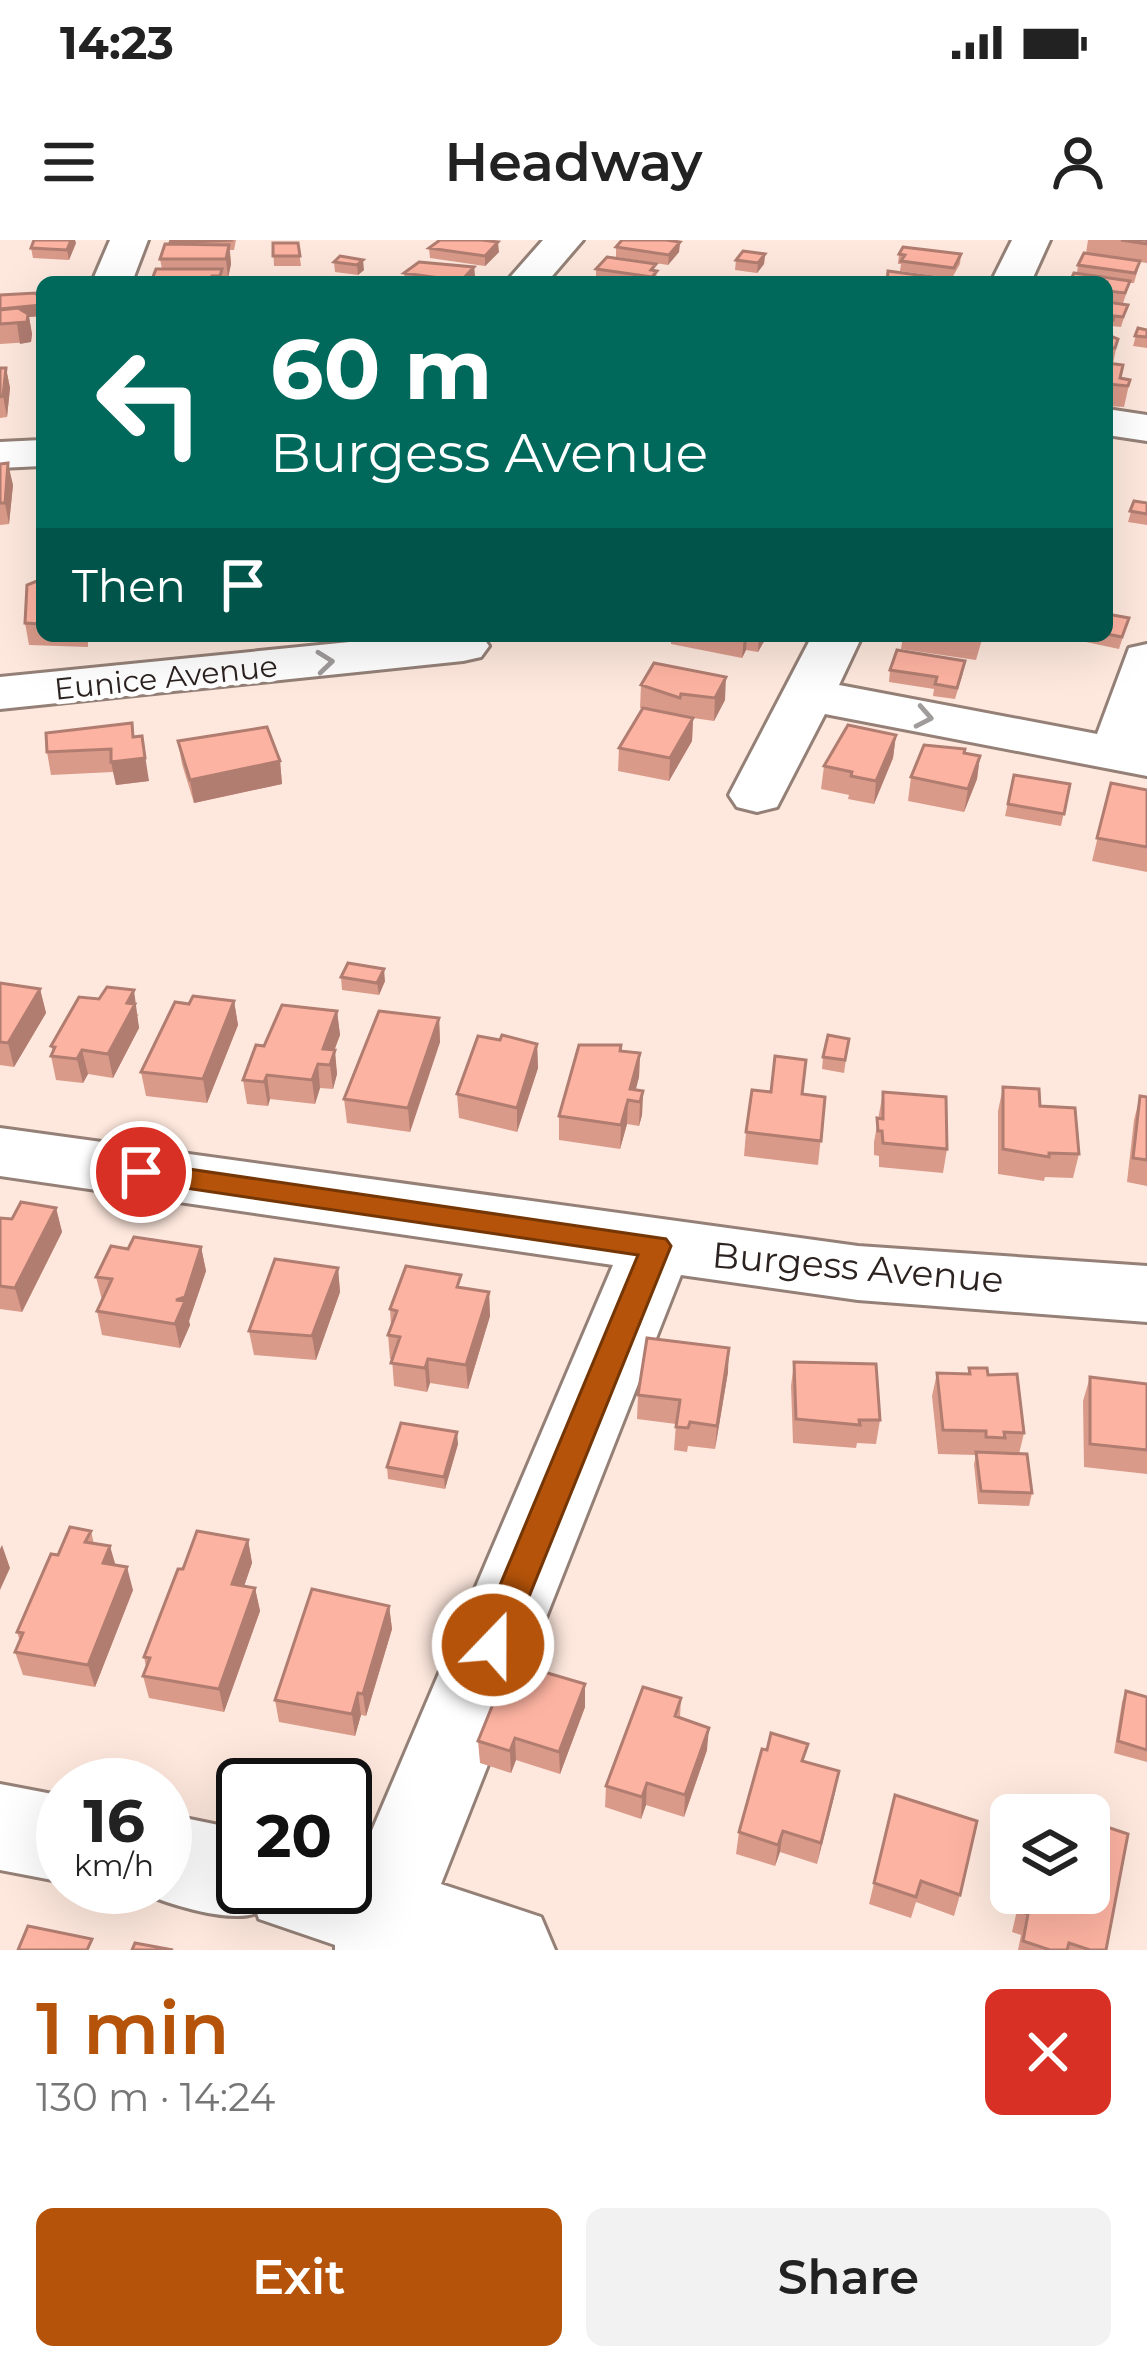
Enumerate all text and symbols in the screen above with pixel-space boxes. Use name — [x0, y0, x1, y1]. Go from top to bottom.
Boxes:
text: 14:23 — [60, 15, 174, 70]
icon: menu — [36, 129, 102, 195]
text: Headway — [444, 129, 703, 195]
icon: person — [1045, 129, 1111, 195]
text: 60 m — [270, 318, 492, 420]
icon: left — [72, 324, 228, 480]
text: Burgess Avenue — [270, 420, 708, 486]
icon: arrive — [210, 552, 276, 618]
text: Then — [72, 558, 186, 613]
street label: Eunice Avenue — [53, 647, 279, 708]
one-way arrow — [316, 649, 335, 675]
one-way arrow — [913, 703, 933, 729]
pin — [90, 1121, 192, 1223]
icon: arrive — [108, 1139, 174, 1205]
street label: Burgess Avenue — [711, 1232, 1005, 1302]
position arrow — [430, 1582, 556, 1708]
speed limit sign: 20 — [216, 1758, 372, 1914]
text: 16 — [83, 1784, 145, 1857]
map controls — [990, 1794, 1110, 1914]
button: layers — [990, 1794, 1110, 1914]
text: km/h — [74, 1847, 154, 1884]
text: 1 min — [36, 1984, 229, 2072]
button: close — [985, 1989, 1111, 2115]
text: 130 m · 14:24 — [36, 2073, 275, 2121]
button: Exit — [36, 2208, 562, 2346]
button: Share — [586, 2208, 1111, 2346]

